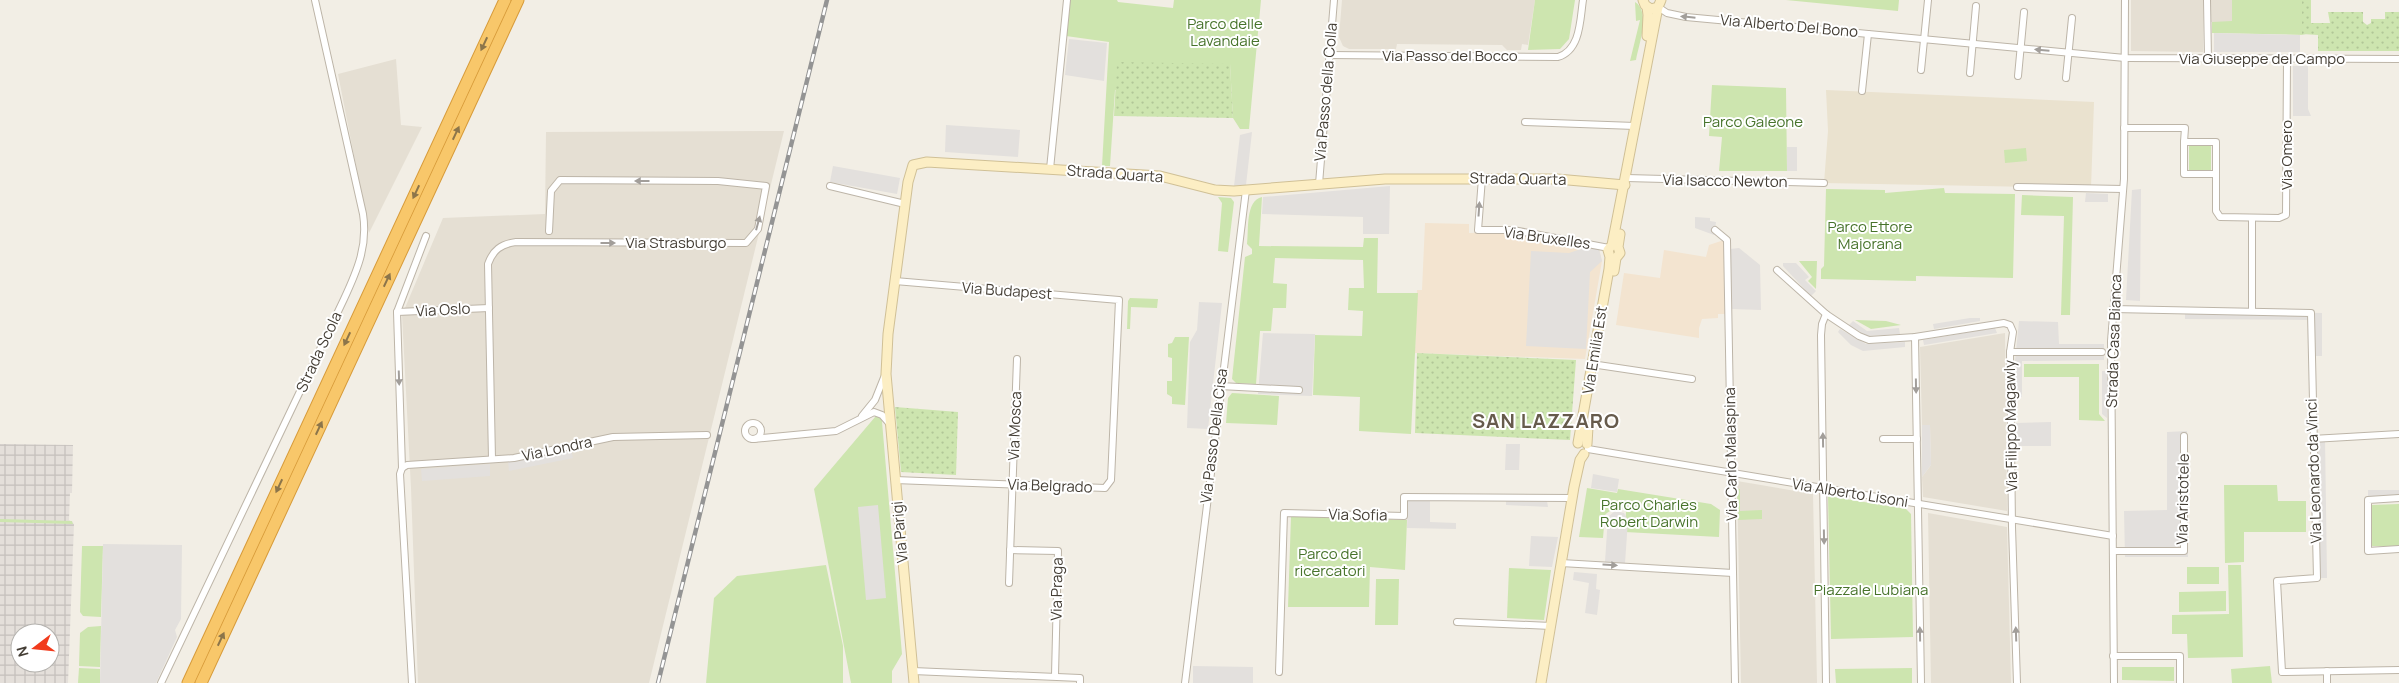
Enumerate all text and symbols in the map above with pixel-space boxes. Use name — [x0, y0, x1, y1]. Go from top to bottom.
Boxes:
street label: Via Alberto Del Bono — [1719, 9, 1859, 42]
park label: Parco delle Lavandaie — [1187, 13, 1263, 51]
one-way arrow — [1680, 13, 1696, 21]
street label: Via Passo della Colla — [1309, 22, 1342, 162]
one-way arrow — [480, 37, 488, 51]
street label: Via Passo del Bocco — [1382, 45, 1518, 66]
one-way arrow — [2033, 46, 2049, 54]
street label: Via Giuseppe del Campo — [2179, 48, 2345, 69]
park label: Parco Galeone — [1703, 111, 1803, 132]
street label: Via Omero — [2276, 120, 2297, 190]
one-way arrow — [452, 126, 460, 140]
street label: Strada Quarta — [1066, 160, 1164, 187]
street label: Strada Quarta — [1469, 167, 1567, 190]
street label: Via Isacco Newton — [1662, 169, 1788, 192]
one-way arrow — [633, 177, 649, 185]
one-way arrow — [411, 185, 419, 199]
one-way arrow — [1476, 201, 1484, 217]
one-way arrow — [755, 215, 763, 230]
park label: Parco Ettore Majorana — [1828, 216, 1913, 254]
street label: Via Bruxelles — [1502, 221, 1592, 254]
street label: Via Strasburgo — [626, 232, 727, 253]
one-way arrow — [600, 239, 616, 247]
one-way arrow — [383, 273, 392, 288]
street label: Strada Casa Bianca — [2101, 274, 2126, 408]
street label: Via Budapest — [961, 277, 1053, 304]
street label: Via Oslo — [415, 298, 471, 321]
street label: Via Emilia Est — [1577, 304, 1612, 396]
street label: Strada Scola — [291, 308, 346, 396]
one-way arrow — [343, 332, 351, 346]
street label: Via Filippo Magawly — [1999, 360, 2022, 492]
street label: Via Passo Della Cisa — [1195, 367, 1232, 505]
one-way arrow — [395, 370, 403, 386]
one-way arrow — [1912, 378, 1920, 394]
street label: Via Carlo Malaspina — [1719, 387, 1742, 521]
street label: Via Mosca — [1003, 391, 1026, 461]
street label: Via Leonardo da Vinci — [2300, 398, 2327, 544]
district label: SAN LAZZARO — [1472, 407, 1620, 434]
one-way arrow — [315, 421, 323, 435]
street label: Via Londra — [520, 431, 594, 466]
one-way arrow — [1819, 432, 1827, 448]
street label: Via Aristotele — [2171, 453, 2194, 545]
street label: Via Alberto Lisoni — [1790, 473, 1910, 512]
street label: Via Belgrado — [1007, 474, 1093, 497]
one-way arrow — [275, 479, 283, 493]
park label: Parco Charles Robert Darwin — [1600, 494, 1698, 532]
street label: Via Parigi — [886, 500, 913, 564]
street label: Via Sofia — [1328, 503, 1388, 526]
one-way arrow — [1820, 530, 1828, 546]
park label: Parco dei ricercatori — [1294, 543, 1366, 581]
street label: Via Praga — [1045, 557, 1068, 621]
one-way arrow — [1602, 562, 1618, 570]
park label: Piazzale Lubiana — [1814, 579, 1928, 600]
north arrow — [10, 623, 60, 673]
one-way arrow — [1916, 626, 1924, 642]
one-way arrow — [2011, 626, 2019, 642]
one-way arrow — [218, 632, 226, 646]
text: N — [12, 644, 33, 659]

